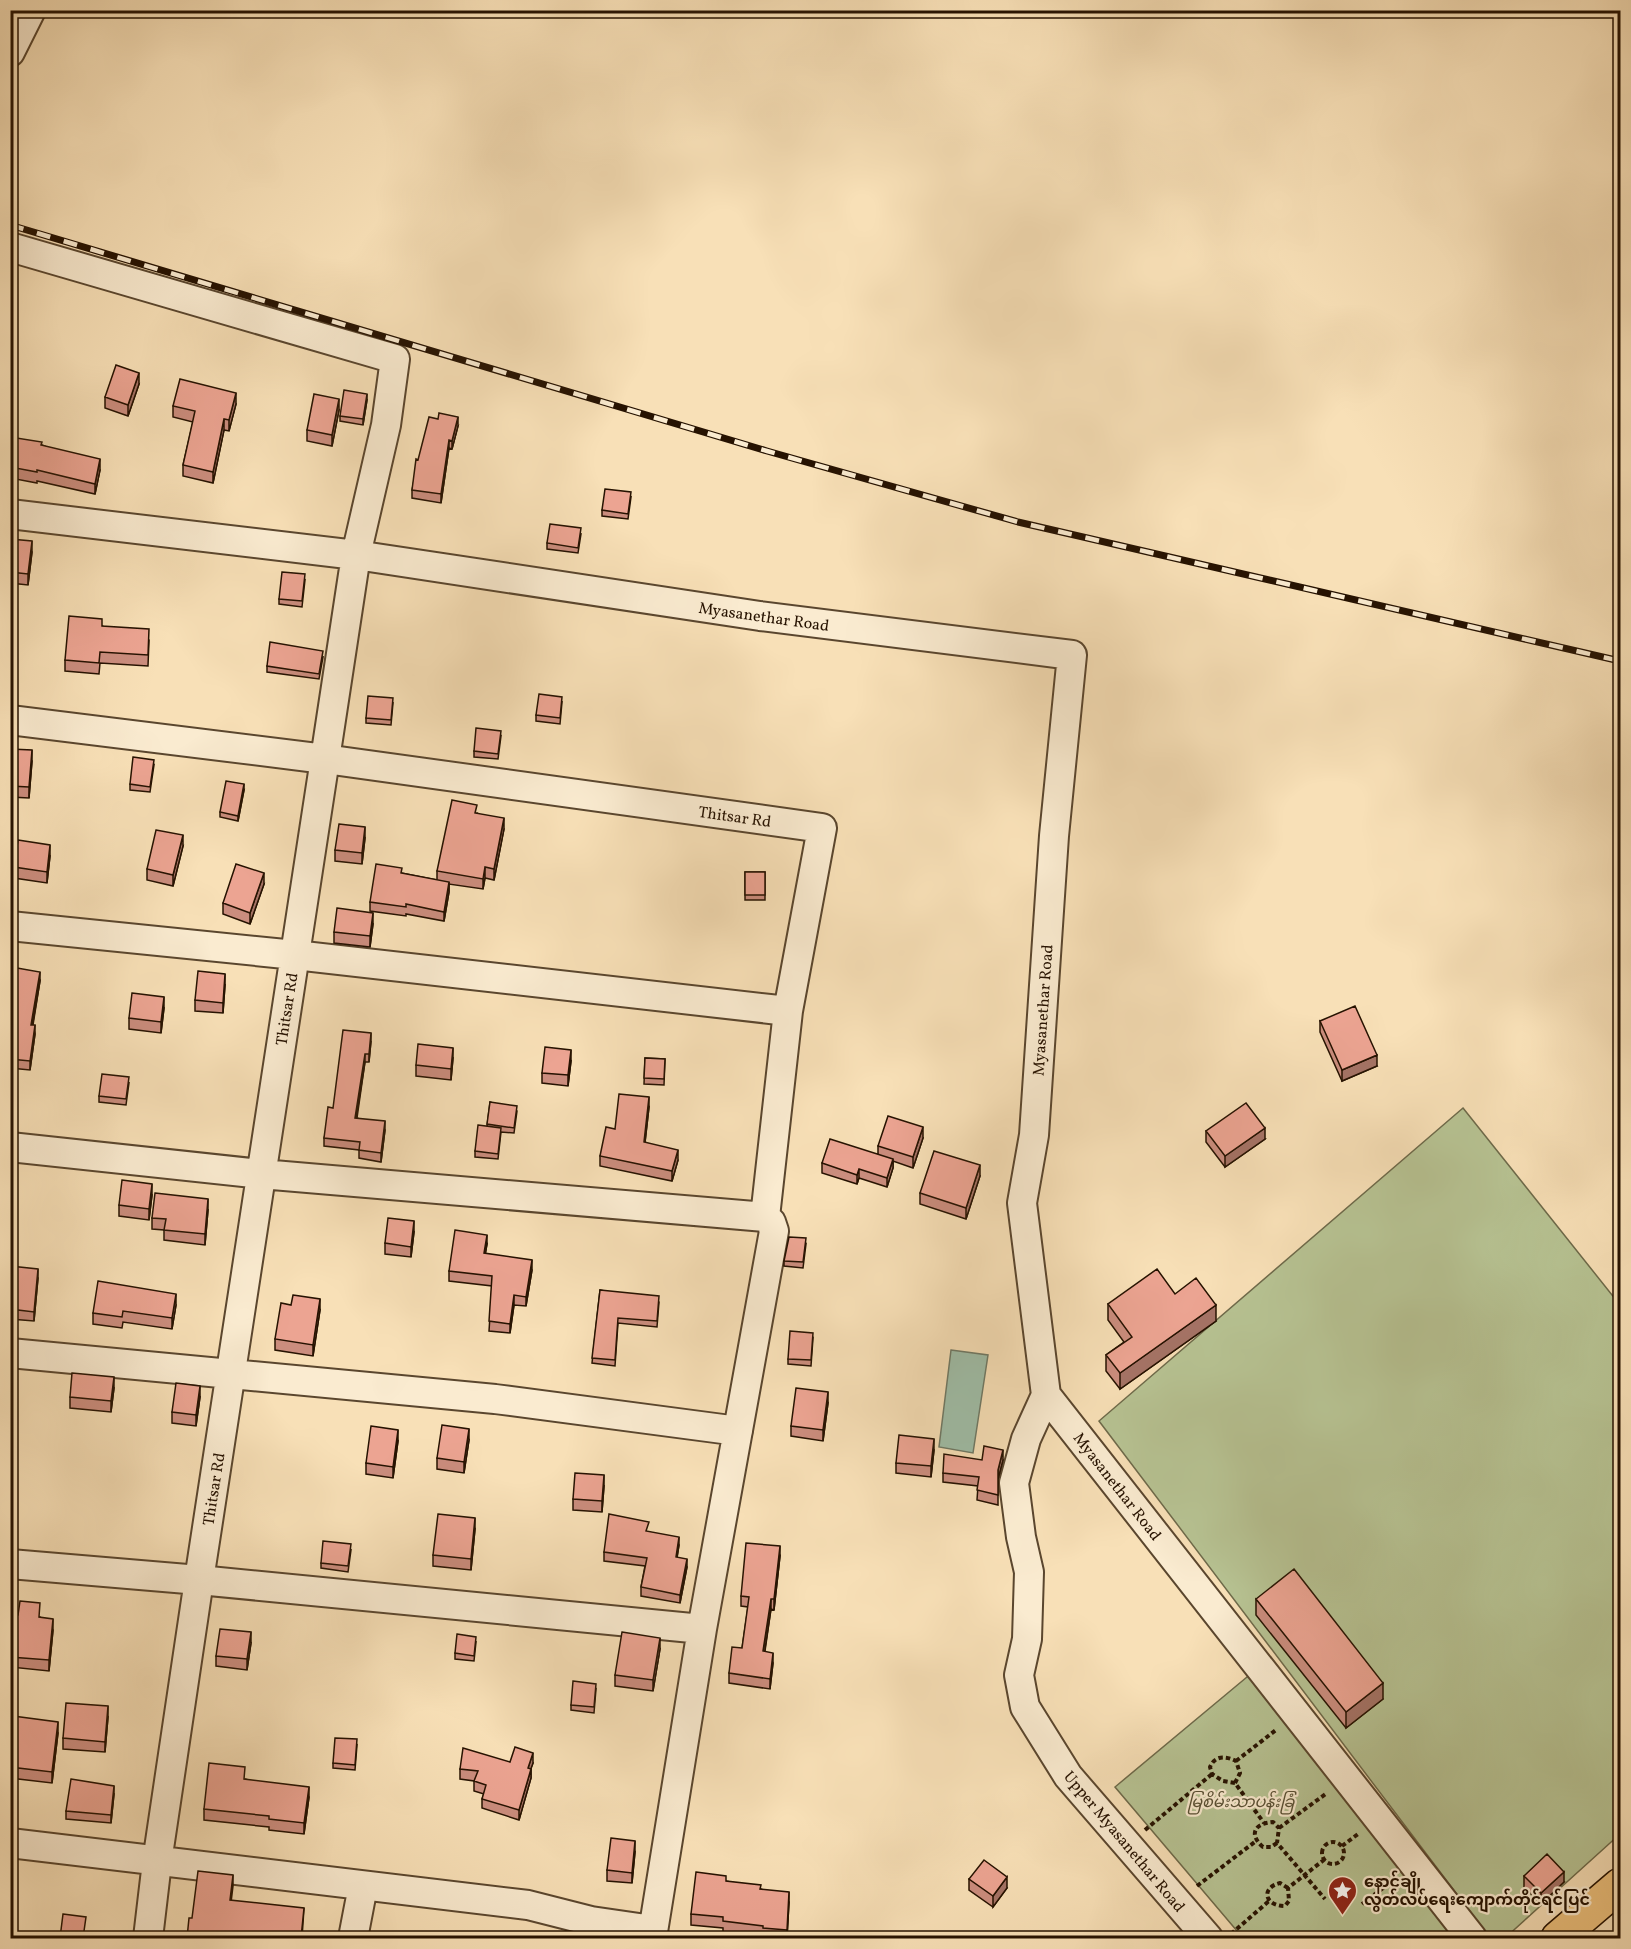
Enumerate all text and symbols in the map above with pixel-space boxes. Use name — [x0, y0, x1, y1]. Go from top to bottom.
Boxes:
street label: Myasanethar Road — [697, 598, 831, 638]
street label: Thitsar Rd — [697, 802, 773, 834]
street label: Myasanethar Road — [1028, 944, 1060, 1077]
street label: Thitsar Rd — [271, 971, 305, 1047]
street label: Myasanethar Road — [1067, 1429, 1166, 1546]
street label: Thitsar Rd — [198, 1451, 232, 1527]
street label: Upper Myasanethar Road — [1058, 1767, 1189, 1918]
park label: မြစိမ်းသာပန်းခြံ — [1188, 1790, 1297, 1815]
place label: နောင်ချို လွတ်လပ်ရေးကျောက်တိုင်ရင်ပြင် — [1364, 1870, 1590, 1913]
place icon: နောင်ချို လွတ်လပ်ရေးကျောက်တိုင်ရင်ပြင် — [1327, 1874, 1359, 1916]

